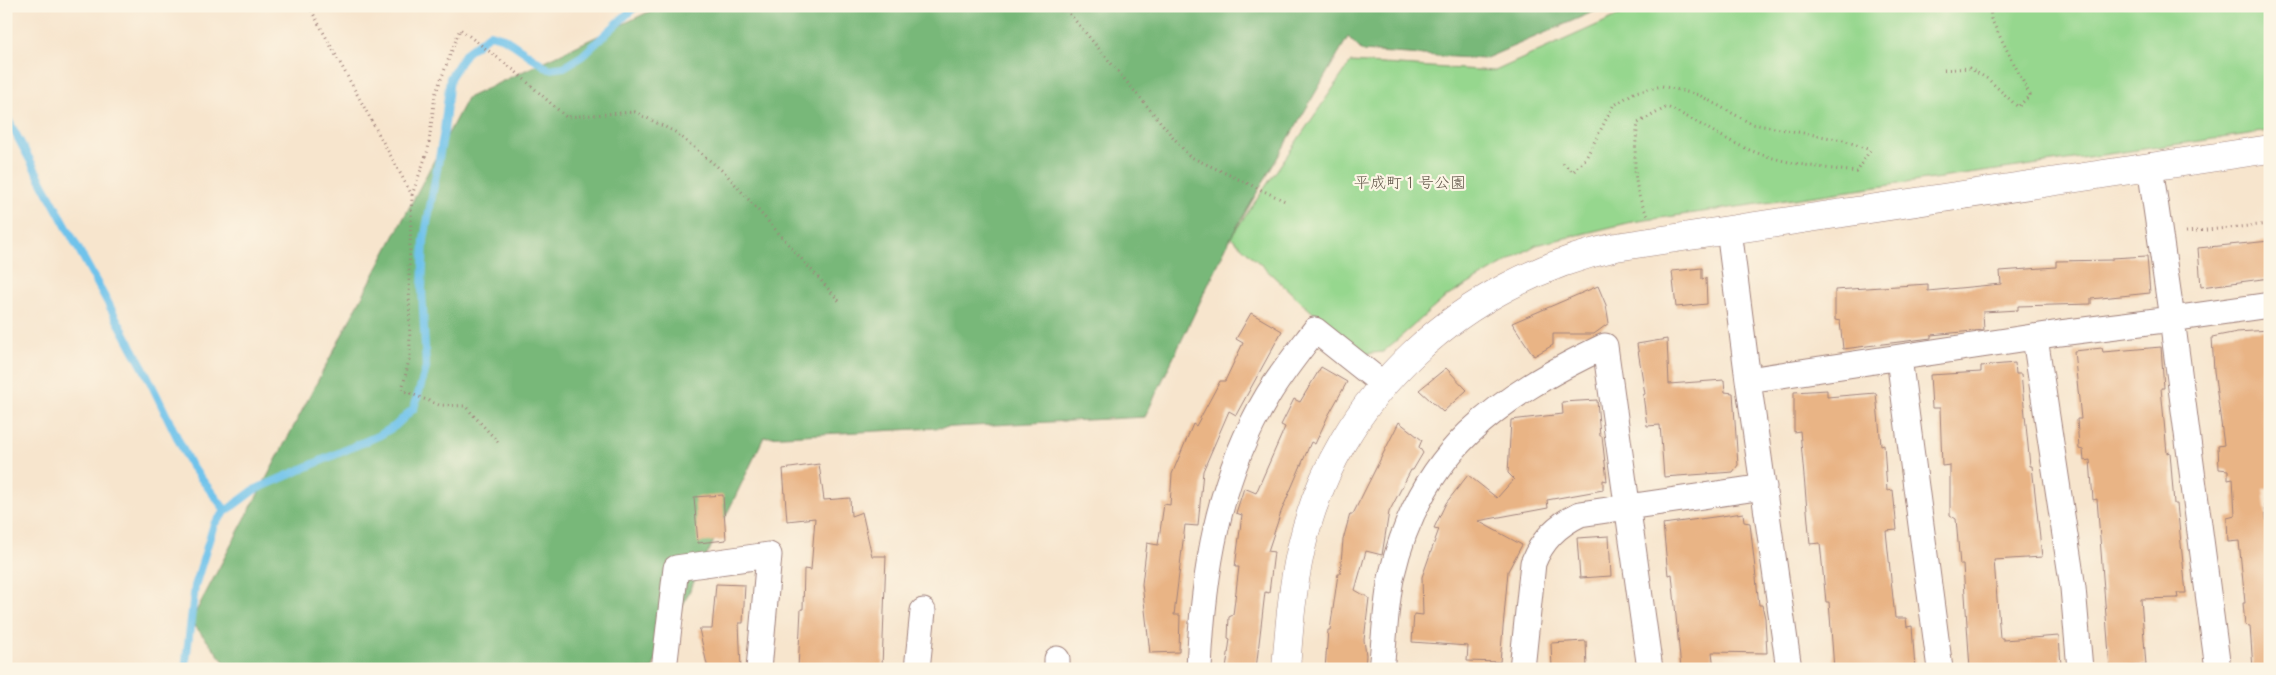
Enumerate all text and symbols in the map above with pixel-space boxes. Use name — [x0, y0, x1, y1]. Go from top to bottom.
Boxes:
park label: 平成町１号公園 — [1354, 172, 1466, 194]

